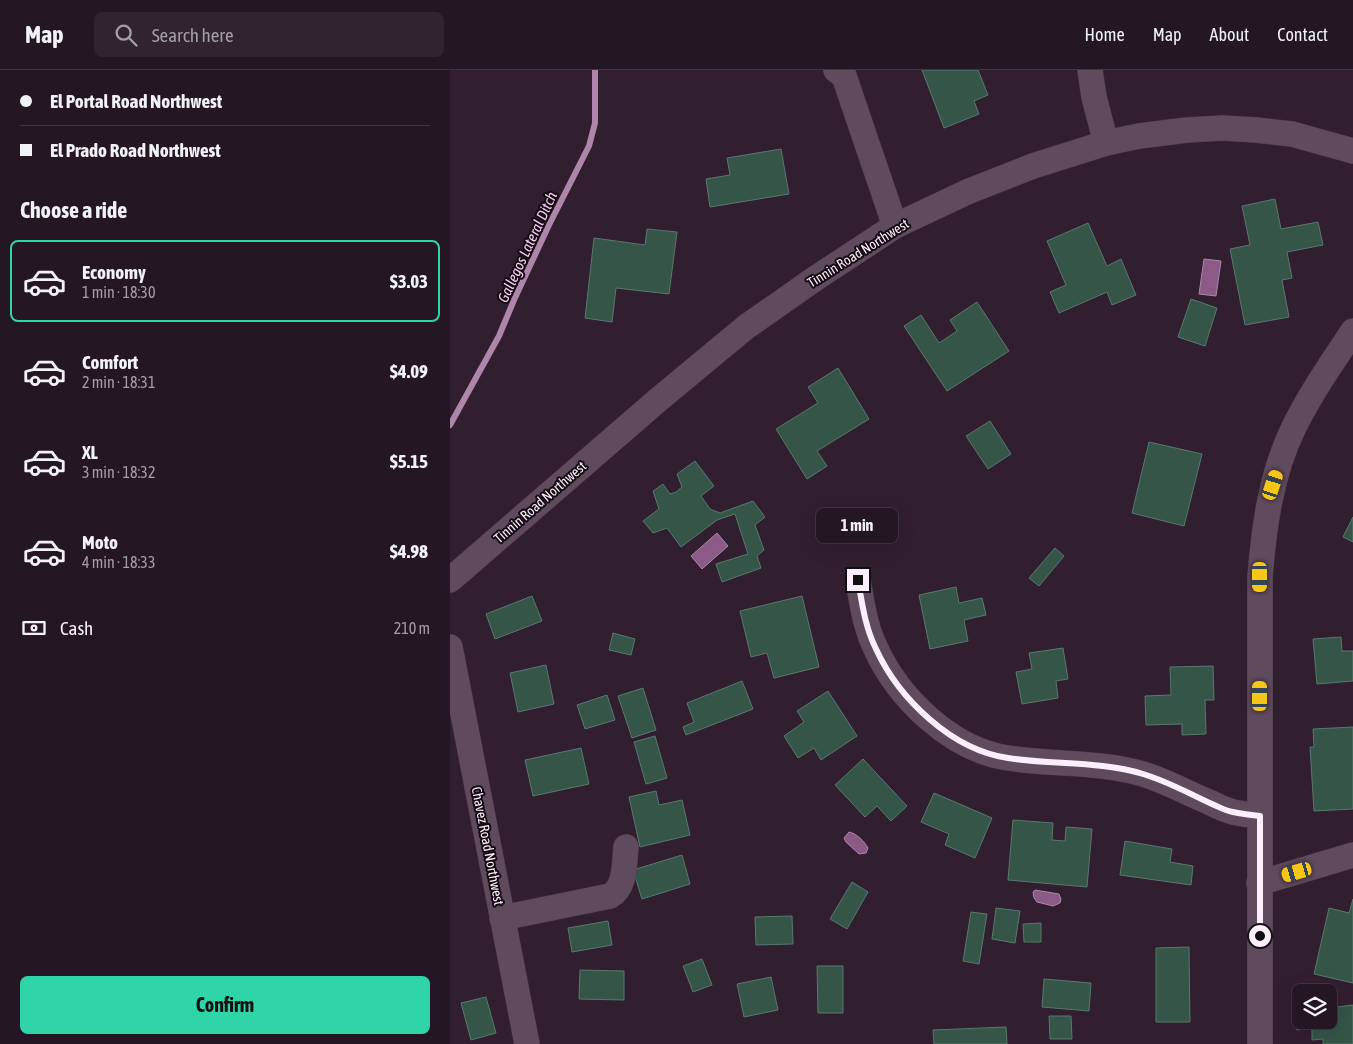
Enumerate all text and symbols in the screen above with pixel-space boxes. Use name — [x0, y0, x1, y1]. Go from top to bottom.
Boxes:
search box — [94, 12, 444, 57]
text: Map — [25, 21, 64, 48]
icon: search — [112, 21, 140, 49]
text: Search here — [152, 24, 234, 46]
text: Home — [1085, 24, 1125, 45]
text: Map — [1153, 24, 1182, 45]
text: About — [1210, 24, 1249, 45]
text: Contact — [1277, 24, 1328, 45]
text: El Portal Road Northwest — [50, 90, 222, 112]
text: El Prado Road Northwest — [50, 139, 221, 161]
water label: Gallegos Lateral Ditch — [494, 189, 560, 305]
text: Choose a ride — [20, 197, 127, 223]
street label: Tinnin Road Northwest — [804, 215, 912, 291]
icon: car — [22, 259, 67, 304]
text: Economy — [82, 261, 146, 283]
text: $3.03 — [390, 270, 428, 292]
text: 1 min · 18:30 — [82, 283, 155, 301]
icon: car — [22, 349, 67, 394]
text: Comfort — [82, 351, 138, 373]
text: $4.09 — [390, 360, 428, 382]
text: 2 min · 18:31 — [82, 373, 155, 391]
icon: car — [22, 439, 67, 484]
text: XL — [82, 441, 98, 463]
text: $5.15 — [390, 450, 428, 472]
street label: Tinnin Road Northwest — [491, 458, 589, 546]
text: 3 min · 18:32 — [82, 463, 155, 481]
car — [1261, 468, 1284, 502]
callout: 1 min — [817, 508, 899, 542]
text: 1 min — [841, 516, 873, 534]
icon: car — [22, 529, 67, 574]
text: Moto — [82, 531, 118, 553]
text: $4.98 — [390, 540, 428, 562]
text: 4 min · 18:33 — [82, 553, 155, 571]
car — [1252, 562, 1267, 592]
route end — [847, 569, 869, 591]
icon: cash — [20, 614, 48, 642]
text: Cash — [60, 617, 93, 639]
text: 210 m — [394, 619, 430, 637]
car — [1252, 681, 1267, 711]
street label: Chavez Road Northwest — [469, 785, 507, 907]
car — [1280, 861, 1313, 883]
route start — [1249, 925, 1271, 947]
button: Confirm — [20, 976, 430, 1034]
map controls — [1292, 984, 1337, 1029]
button: layers — [1292, 984, 1337, 1029]

